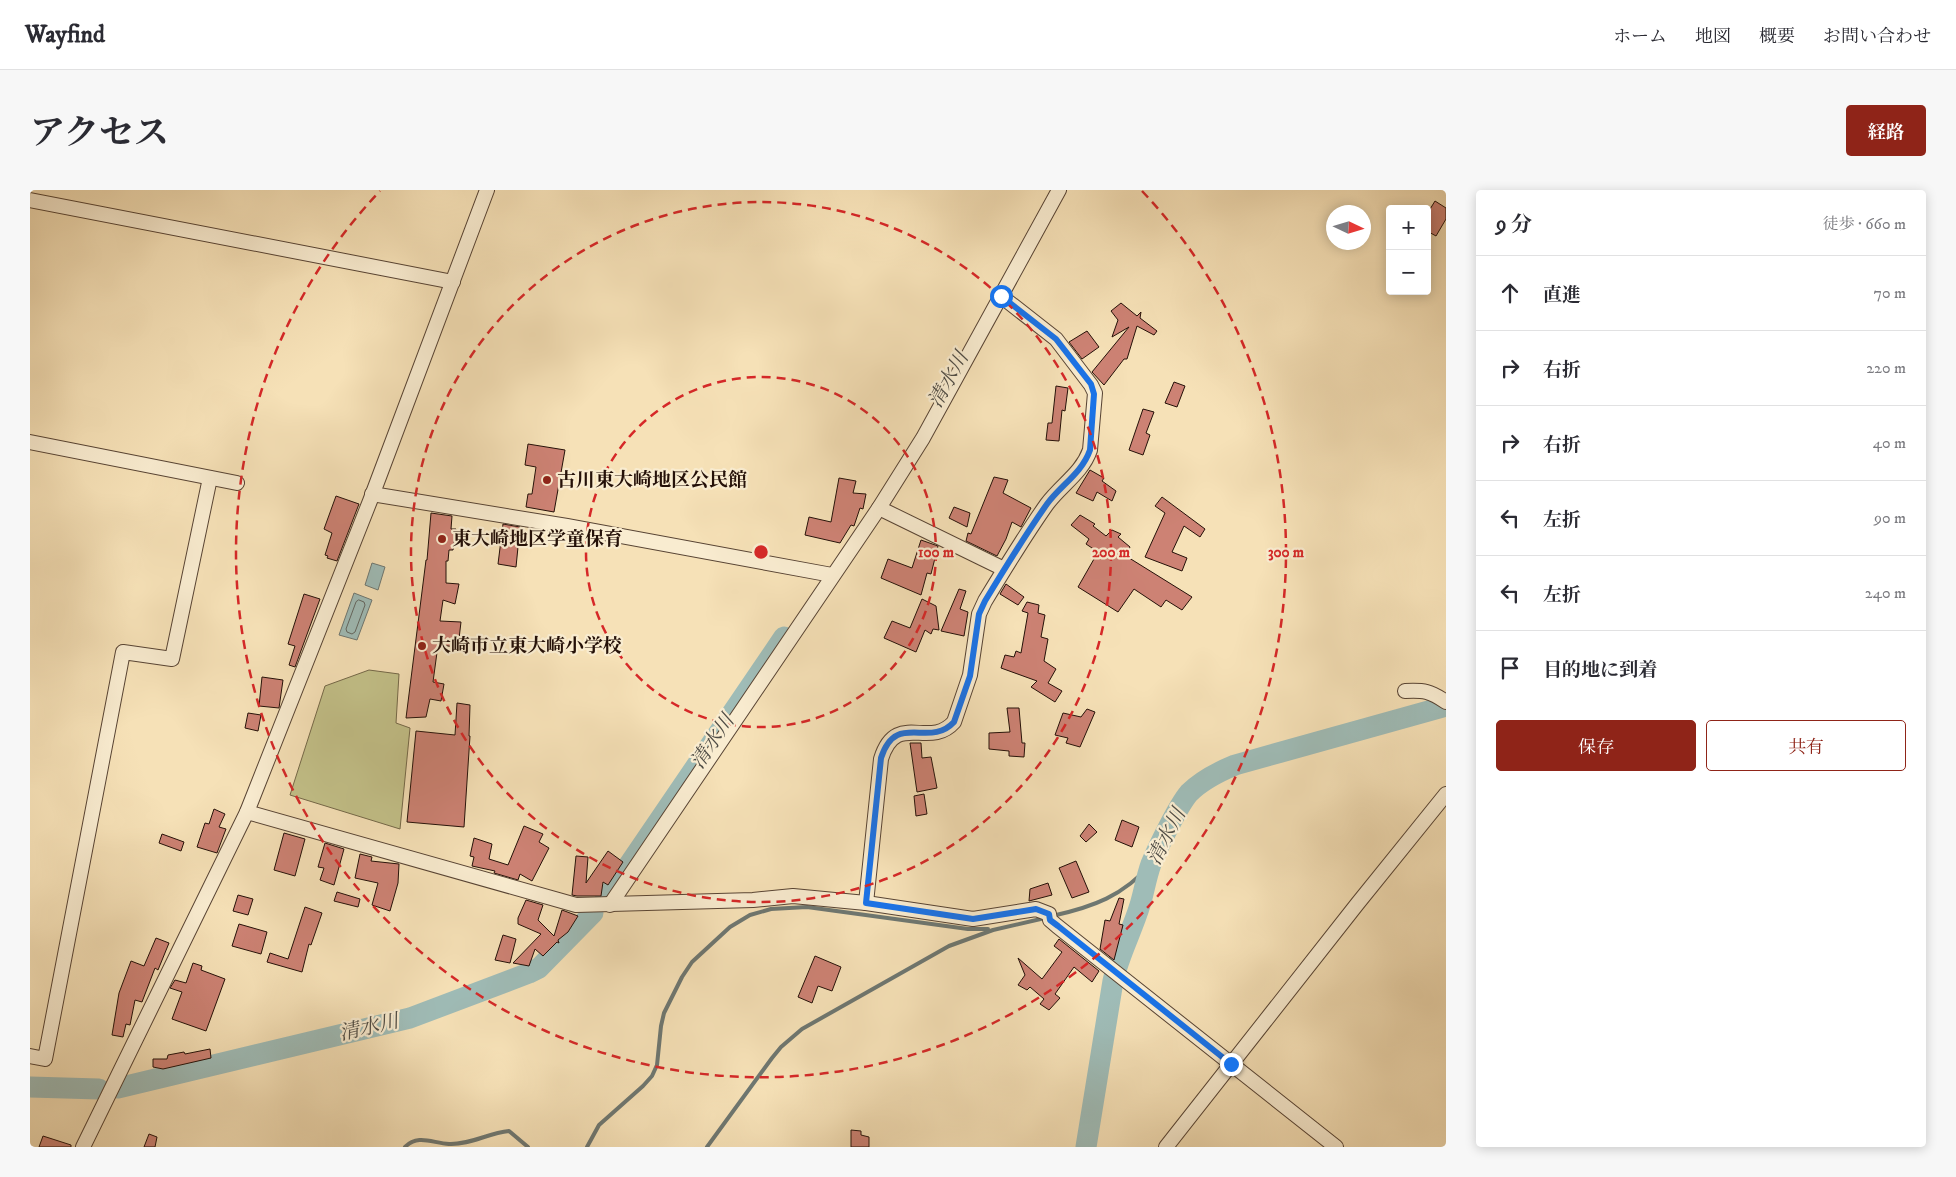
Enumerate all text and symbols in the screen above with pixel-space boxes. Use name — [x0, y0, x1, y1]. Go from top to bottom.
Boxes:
text: Wayfind — [25, 20, 105, 50]
text: ホーム — [1613, 26, 1667, 48]
text: 地図 — [1695, 26, 1731, 48]
text: 概要 — [1759, 26, 1795, 48]
text: お問い合わせ — [1823, 26, 1931, 48]
button: 経路 — [1846, 105, 1926, 156]
text: アクセス — [30, 112, 169, 156]
north arrow — [1326, 205, 1371, 250]
map controls — [1386, 205, 1431, 295]
button: + — [1386, 205, 1431, 250]
text: 9 分 — [1496, 212, 1532, 238]
text: 徒歩 · 660 m — [1823, 214, 1906, 234]
button: − — [1386, 250, 1431, 295]
icon: ahead — [1496, 279, 1524, 307]
text: 70 m — [1874, 283, 1906, 303]
text: 直進 — [1543, 284, 1581, 307]
route start — [990, 285, 1013, 308]
water label: 清水川 — [924, 346, 975, 412]
icon: right — [1496, 354, 1524, 382]
text: 220 m — [1866, 358, 1906, 378]
text: 右折 — [1543, 359, 1581, 382]
icon: right — [1496, 429, 1524, 457]
text: 40 m — [1873, 433, 1906, 453]
text: 右折 — [1543, 434, 1581, 457]
place label: 古川東大崎地区公民館 — [557, 469, 747, 492]
marker: 古川東大崎地区公民館 — [541, 474, 553, 486]
icon: left — [1496, 504, 1524, 532]
text: 90 m — [1874, 508, 1906, 528]
text: 左折 — [1543, 509, 1581, 532]
place label: 東大崎地区学童保育 — [452, 528, 623, 551]
marker: 東大崎地区学童保育 — [436, 533, 448, 545]
centre of rings — [752, 543, 770, 561]
text: 100 m — [918, 543, 955, 562]
text: 200 m — [1092, 543, 1131, 562]
text: 300 m — [1268, 543, 1305, 562]
icon: left — [1496, 579, 1524, 607]
text: 240 m — [1865, 583, 1906, 603]
text: 左折 — [1543, 584, 1581, 607]
place label: 大崎市立東大崎小学校 — [432, 635, 622, 658]
marker: 大崎市立東大崎小学校 — [416, 640, 428, 652]
icon: arrive — [1496, 654, 1524, 682]
text: 目的地に到着 — [1543, 659, 1657, 682]
water label: 清水川 — [686, 708, 741, 774]
button: 保存 — [1496, 720, 1696, 771]
button: 共有 — [1706, 720, 1906, 771]
water label: 清水川 — [1142, 803, 1193, 869]
water label: 清水川 — [337, 1009, 403, 1047]
route end — [1220, 1053, 1243, 1076]

